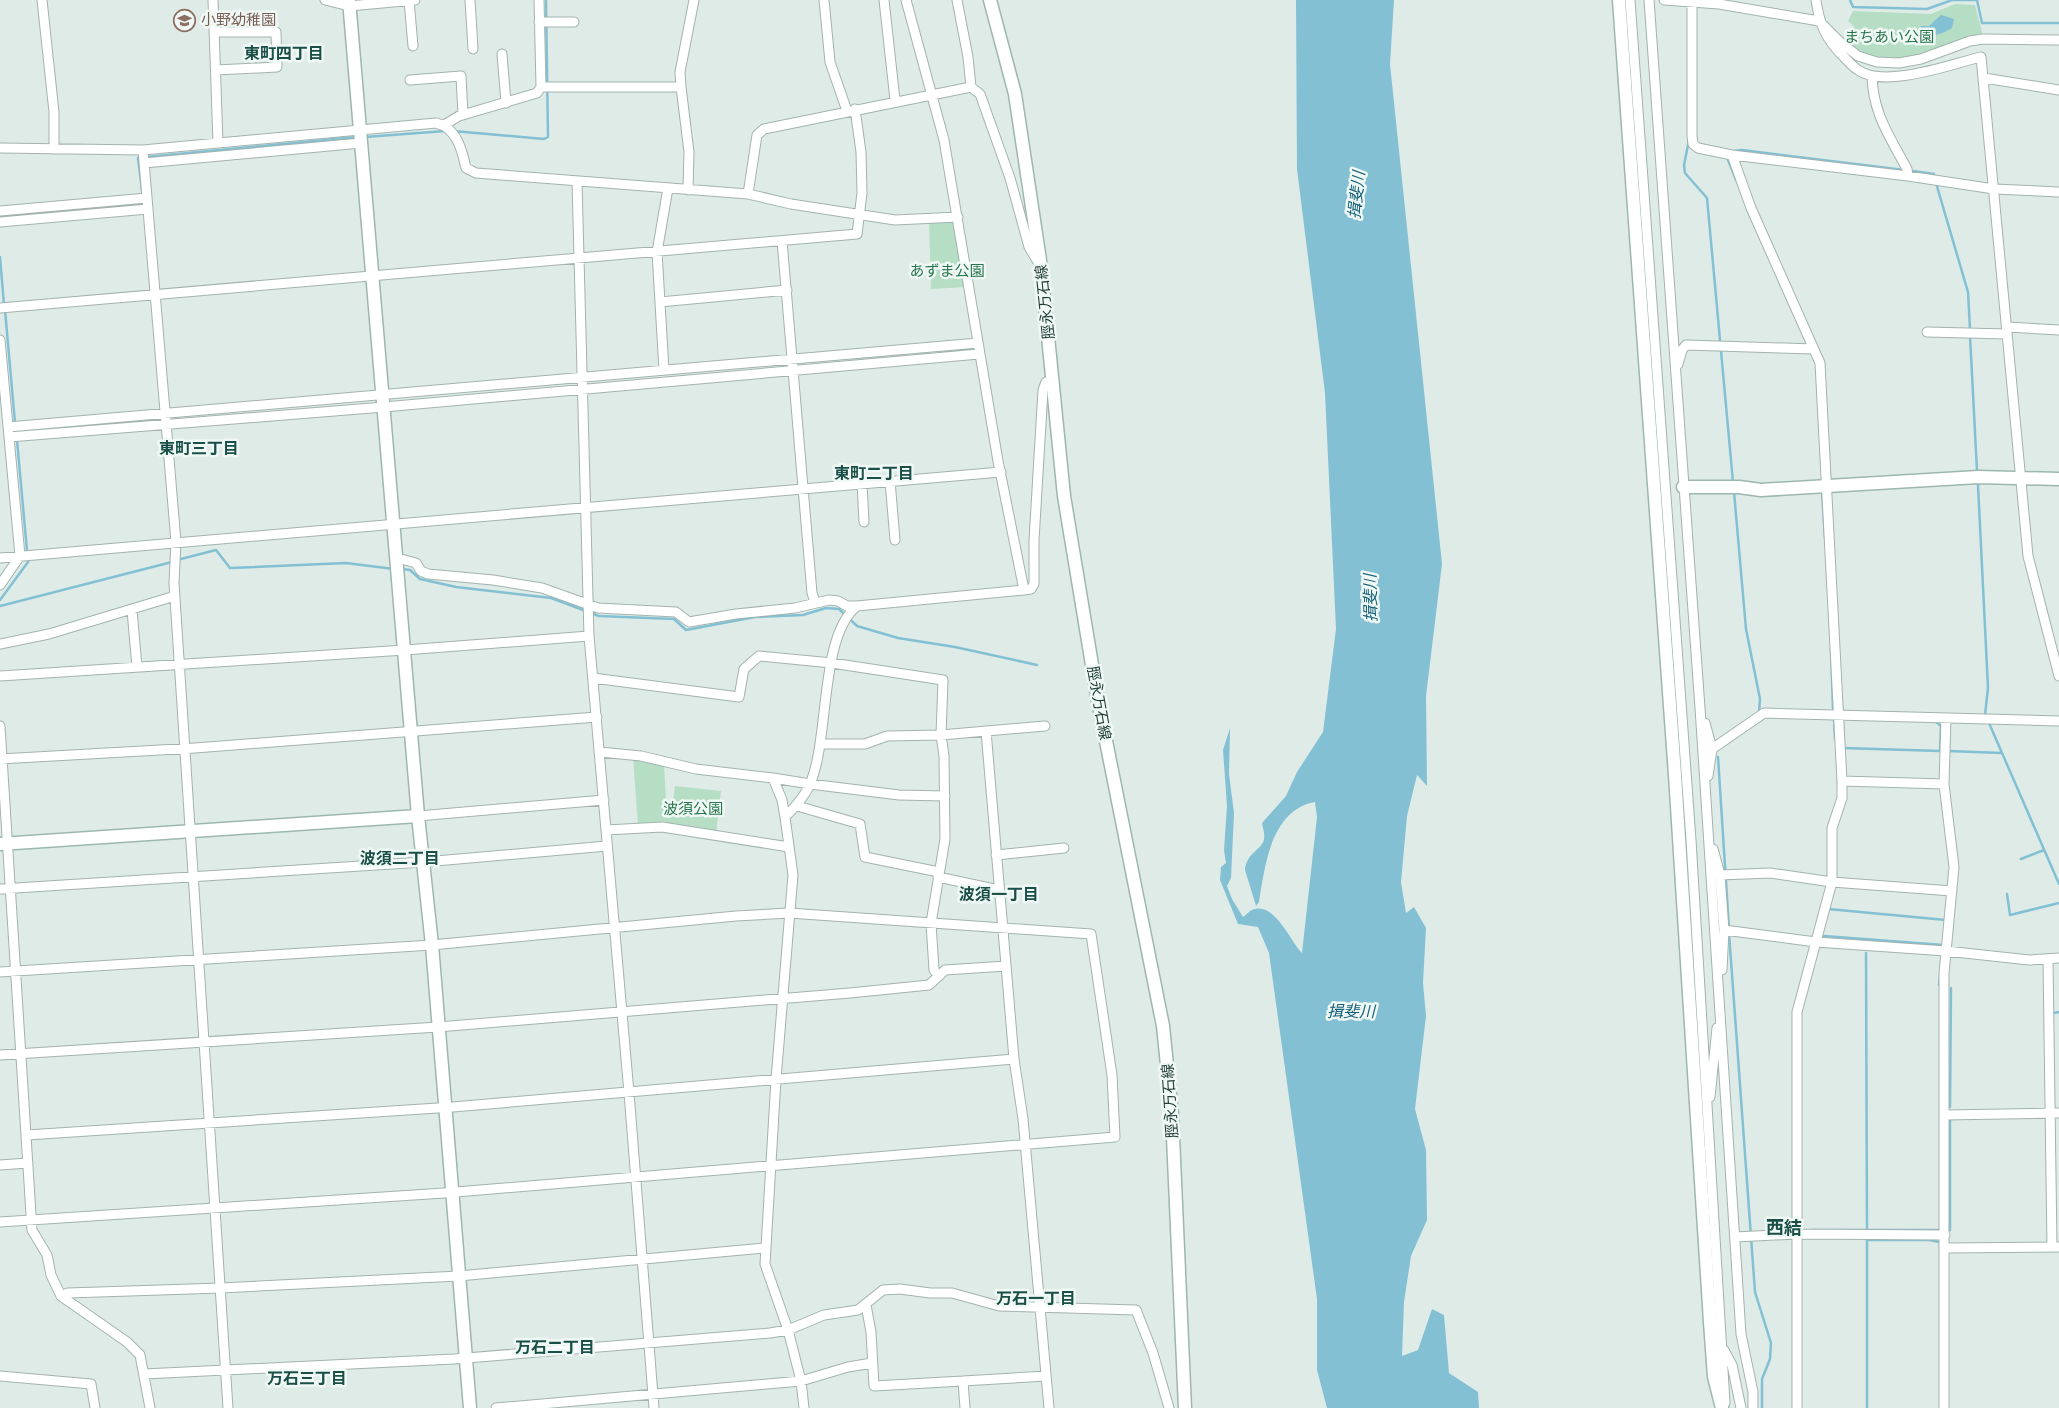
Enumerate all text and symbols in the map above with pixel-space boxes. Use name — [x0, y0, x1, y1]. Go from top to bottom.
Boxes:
school or university icon: 小野幼稚園 — [173, 8, 197, 32]
place label: 小野幼稚園 — [201, 11, 276, 29]
park label: まちあい公園 — [1844, 28, 1934, 46]
district label: 東町四丁目 — [244, 44, 324, 63]
water label: 揖斐川 — [1345, 168, 1369, 220]
park label: あずま公園 — [909, 262, 985, 280]
street label: 脛永万石線 — [1032, 264, 1058, 340]
district label: 東町三丁目 — [159, 439, 239, 458]
district label: 東町二丁目 — [834, 464, 914, 483]
water label: 揖斐川 — [1361, 572, 1380, 622]
street label: 脛永万石線 — [1084, 664, 1114, 742]
park label: 波須公園 — [663, 800, 723, 818]
district label: 波須二丁目 — [360, 849, 440, 868]
district label: 波須一丁目 — [959, 885, 1039, 904]
water label: 揖斐川 — [1327, 1002, 1377, 1021]
street label: 脛永万石線 — [1158, 1063, 1182, 1139]
district label: 西結 — [1766, 1217, 1802, 1238]
district label: 万石一丁目 — [996, 1289, 1076, 1308]
district label: 万石二丁目 — [515, 1338, 595, 1357]
district label: 万石三丁目 — [267, 1369, 347, 1388]

